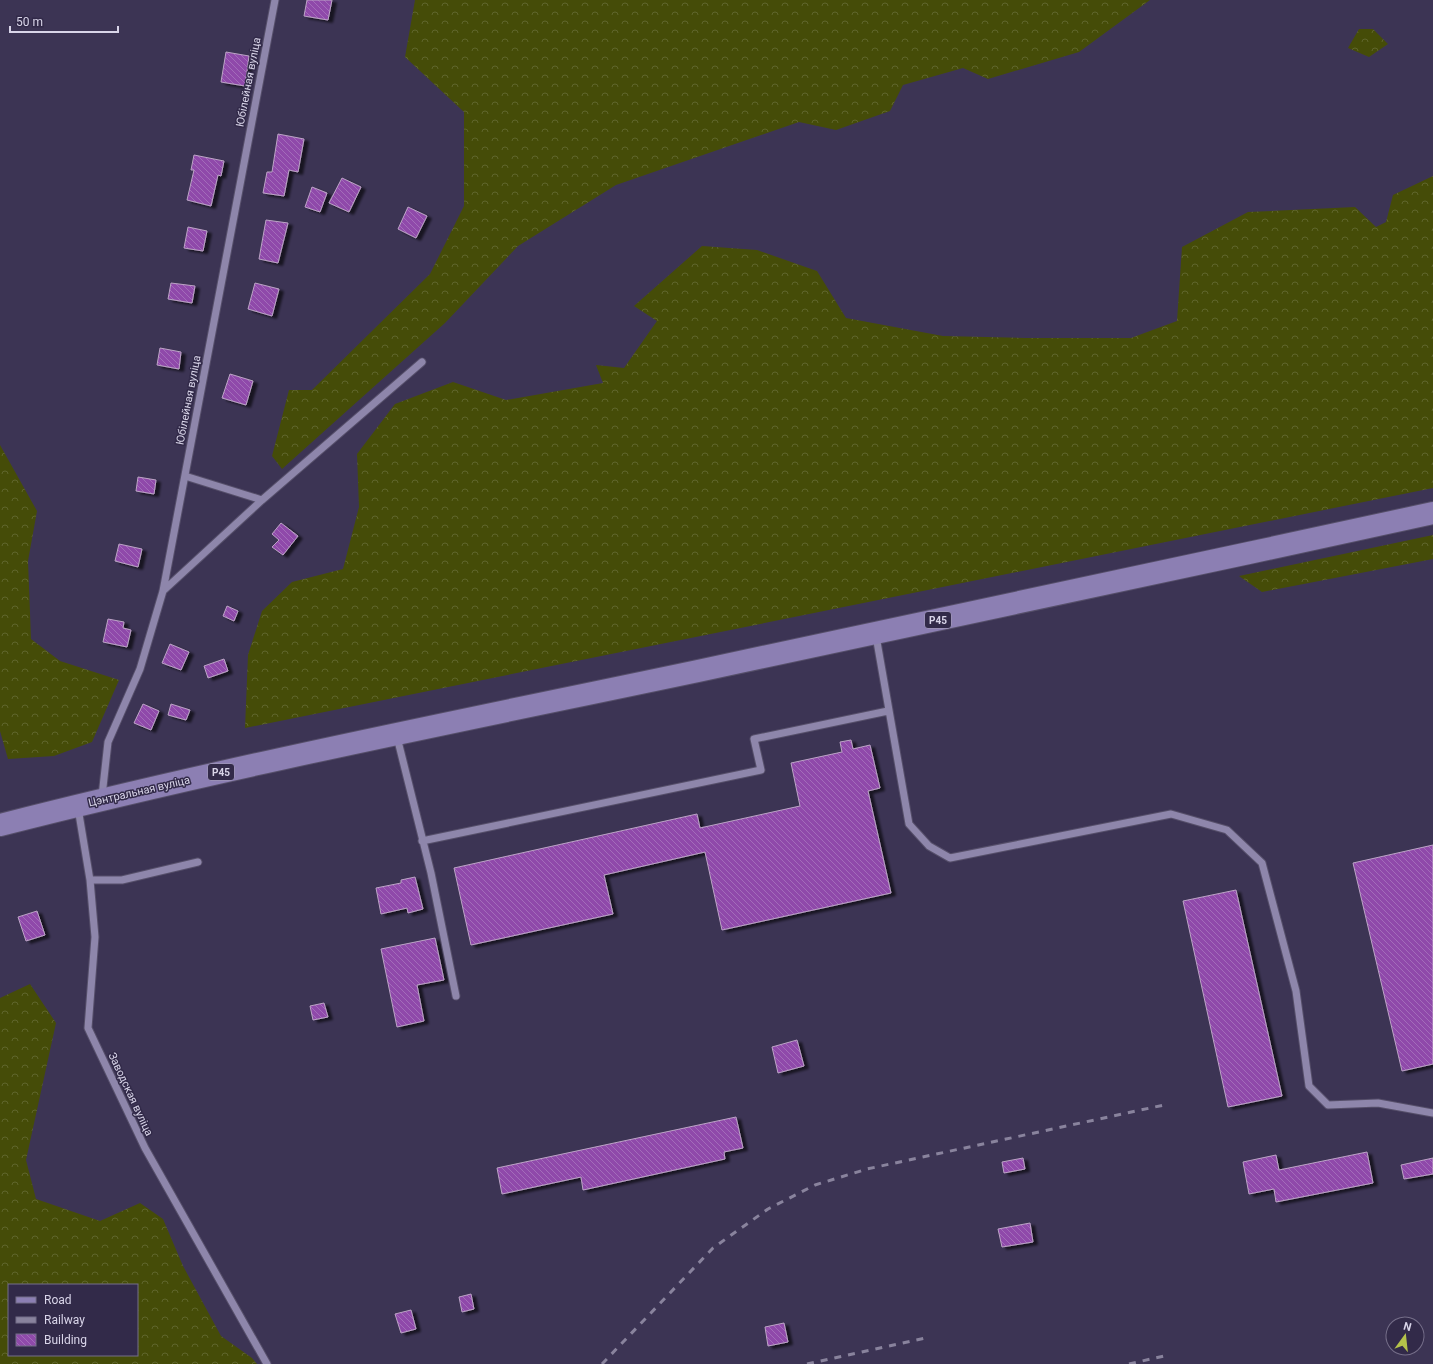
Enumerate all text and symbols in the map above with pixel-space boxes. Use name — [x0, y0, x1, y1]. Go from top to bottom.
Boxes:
scale bar — [10, 8, 118, 34]
text: 50 m — [16, 15, 43, 29]
street label: Юбілейная вуліца — [233, 36, 264, 128]
street label: Юбілейная вуліца — [173, 354, 204, 446]
road number: Р45 — [925, 612, 951, 628]
road number: Р45 — [208, 764, 234, 780]
street label: Цэнтральная вуліца — [87, 773, 191, 810]
street label: Заводская вуліца — [106, 1050, 156, 1138]
legend — [8, 1284, 138, 1356]
text: Road — [44, 1293, 72, 1307]
text: Railway — [44, 1313, 85, 1327]
north arrow — [1385, 1316, 1425, 1356]
text: N — [1402, 1320, 1413, 1334]
text: Building — [44, 1333, 87, 1347]

